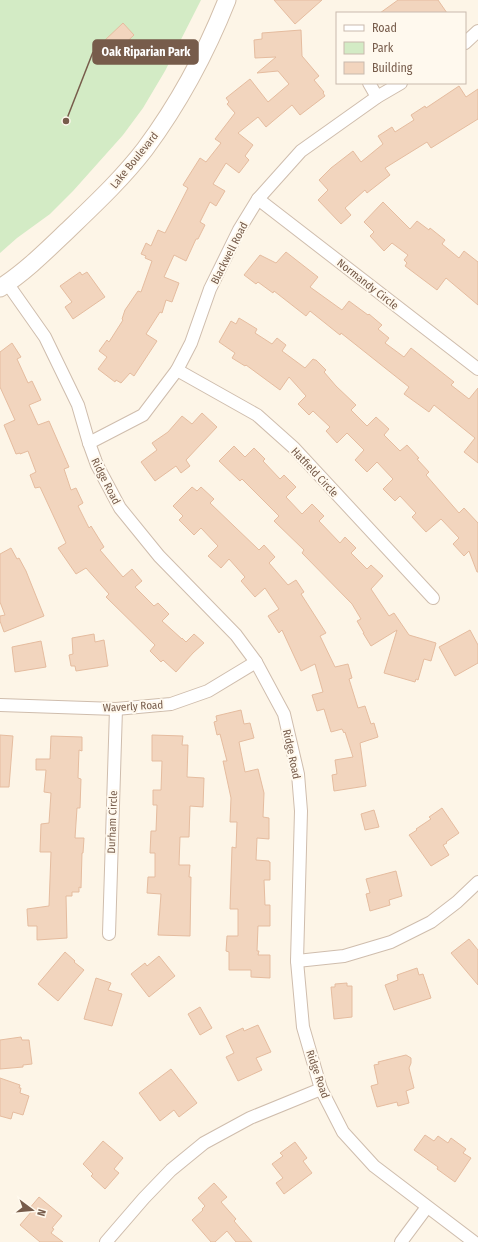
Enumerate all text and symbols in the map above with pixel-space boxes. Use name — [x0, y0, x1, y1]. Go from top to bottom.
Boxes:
legend — [336, 12, 466, 84]
text: Road — [372, 21, 397, 35]
callout: Oak Riparian Park — [93, 40, 198, 64]
text: Park — [372, 41, 394, 55]
text: Oak Riparian Park — [102, 45, 191, 59]
text: Building — [372, 61, 413, 75]
street label: Lake Boulevard — [108, 130, 161, 191]
street label: Blackwell Road — [208, 220, 251, 286]
street label: Normandy Circle — [334, 256, 401, 312]
street label: Hatfield Circle — [288, 445, 341, 500]
street label: Ridge Road — [88, 456, 123, 507]
street label: Waverly Road — [103, 698, 164, 715]
street label: Ridge Road — [280, 728, 303, 780]
street label: Durham Circle — [105, 790, 120, 854]
street label: Ridge Road — [303, 1048, 332, 1100]
north arrow — [12, 1190, 52, 1230]
text: N — [34, 1208, 48, 1218]

